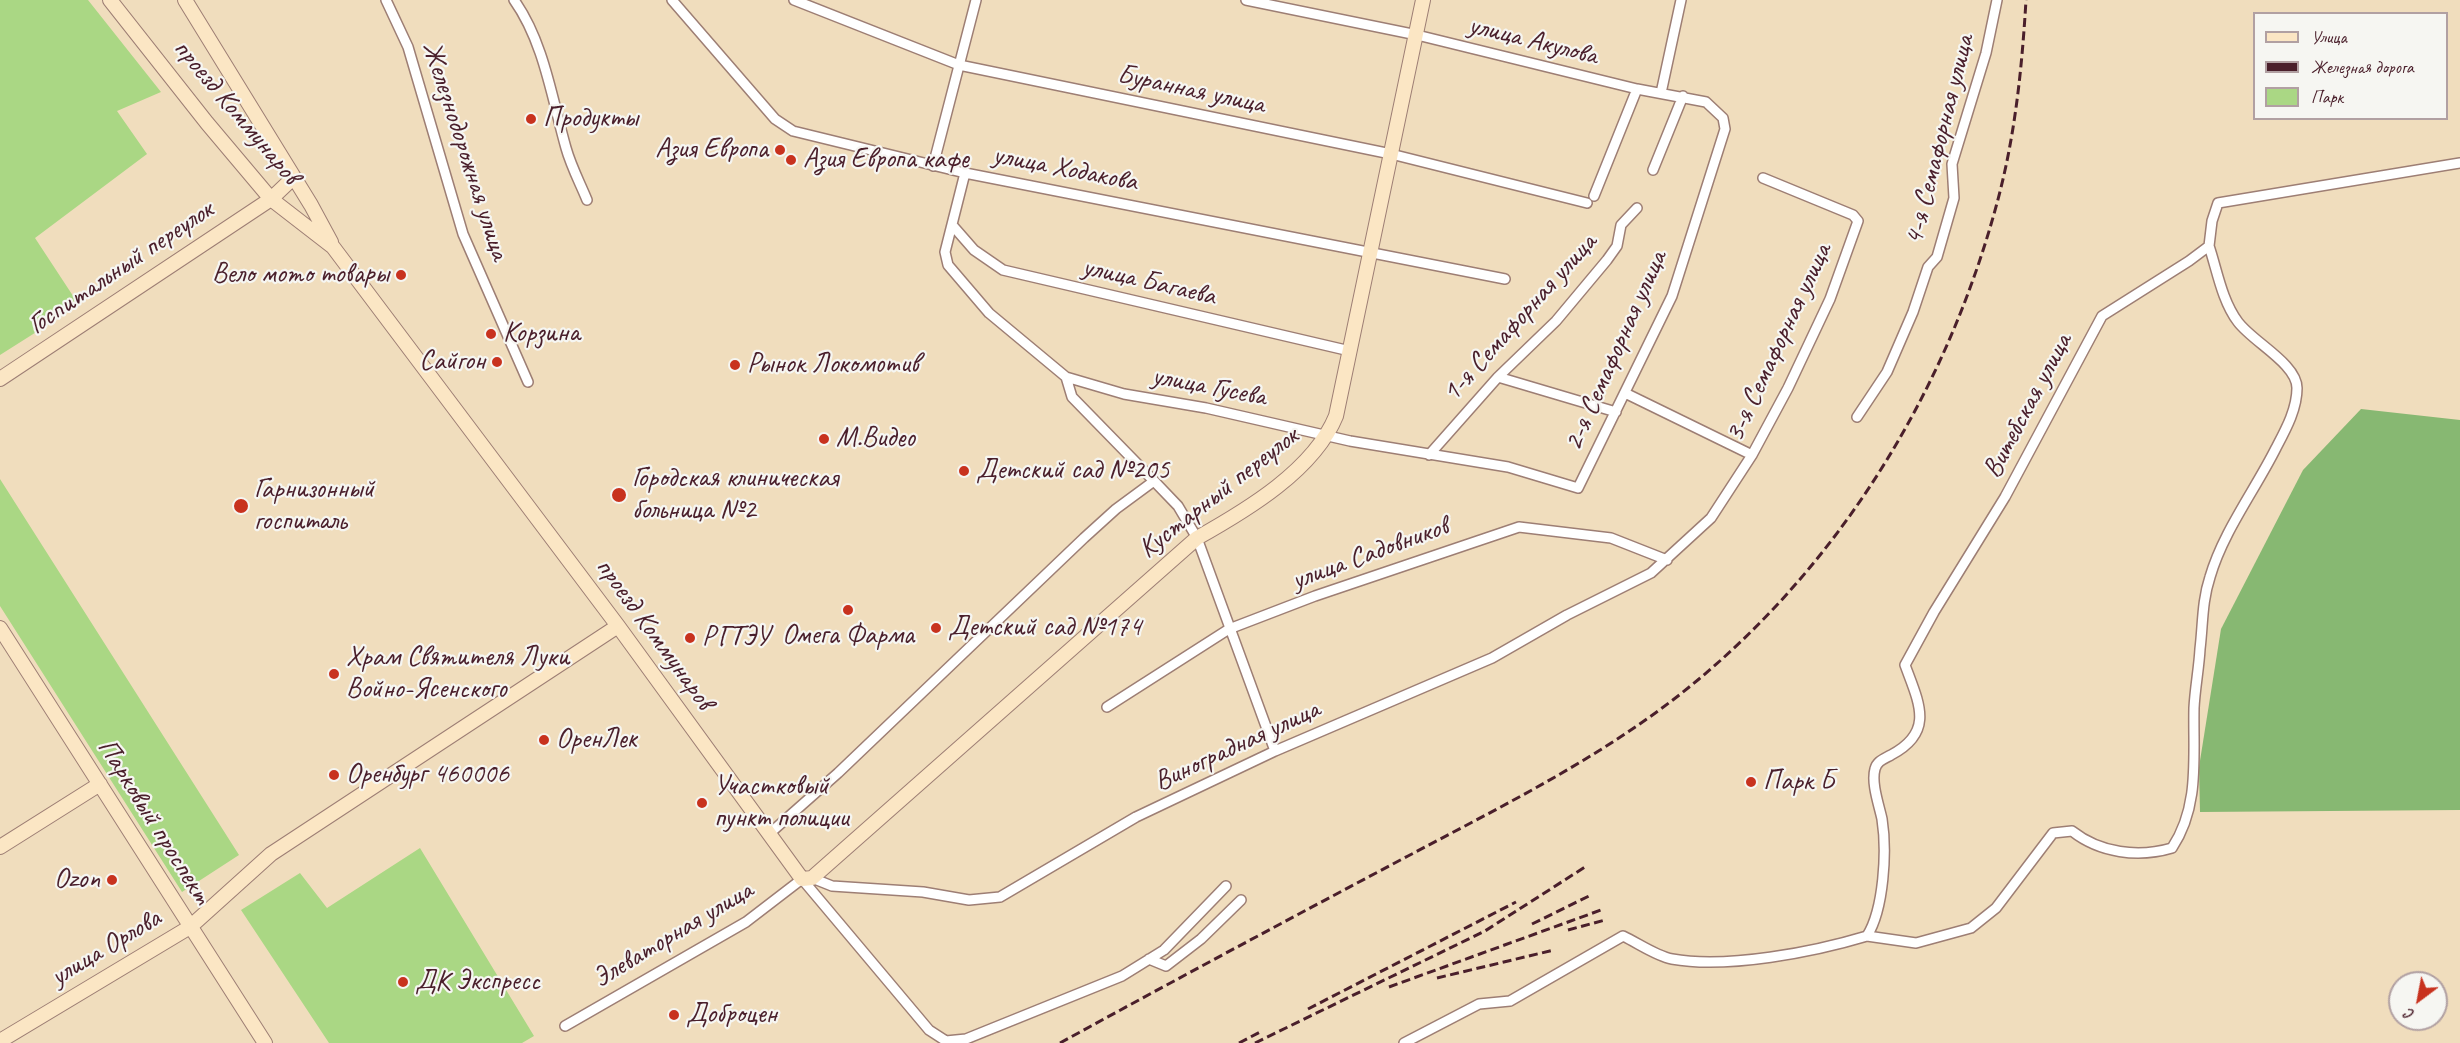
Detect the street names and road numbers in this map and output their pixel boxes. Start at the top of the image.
street label: улица Акулова [1465,9,1601,73]
street label: проезд Коммунаров [165,32,307,192]
street label: 4-я Семафорная улица [1898,32,1982,248]
street label: Железнодорожная улица [414,38,516,264]
street label: Буранная улица [1114,58,1268,122]
street label: улица Ходакова [990,139,1140,199]
street label: Госпитальный переулок [22,194,220,342]
street label: 1-я Семафорная улица [1436,227,1604,409]
street label: 3-я Семафорная улица [1718,238,1840,448]
street label: 2-я Семафорная улица [1557,246,1675,456]
street label: улица Багаева [1079,250,1219,314]
street label: Витебская улица [1976,328,2080,484]
street label: улица Гусева [1149,360,1269,414]
street label: Кустарный переулок [1132,420,1306,566]
street label: улица Садовников [1287,510,1453,598]
street label: проезд Коммунаров [588,552,720,716]
street label: Виноградная улица [1149,693,1325,799]
street label: Парковый проспект [90,733,218,911]
street label: Элеваторная улица [587,874,759,996]
street label: улица Орлова [45,902,167,994]

